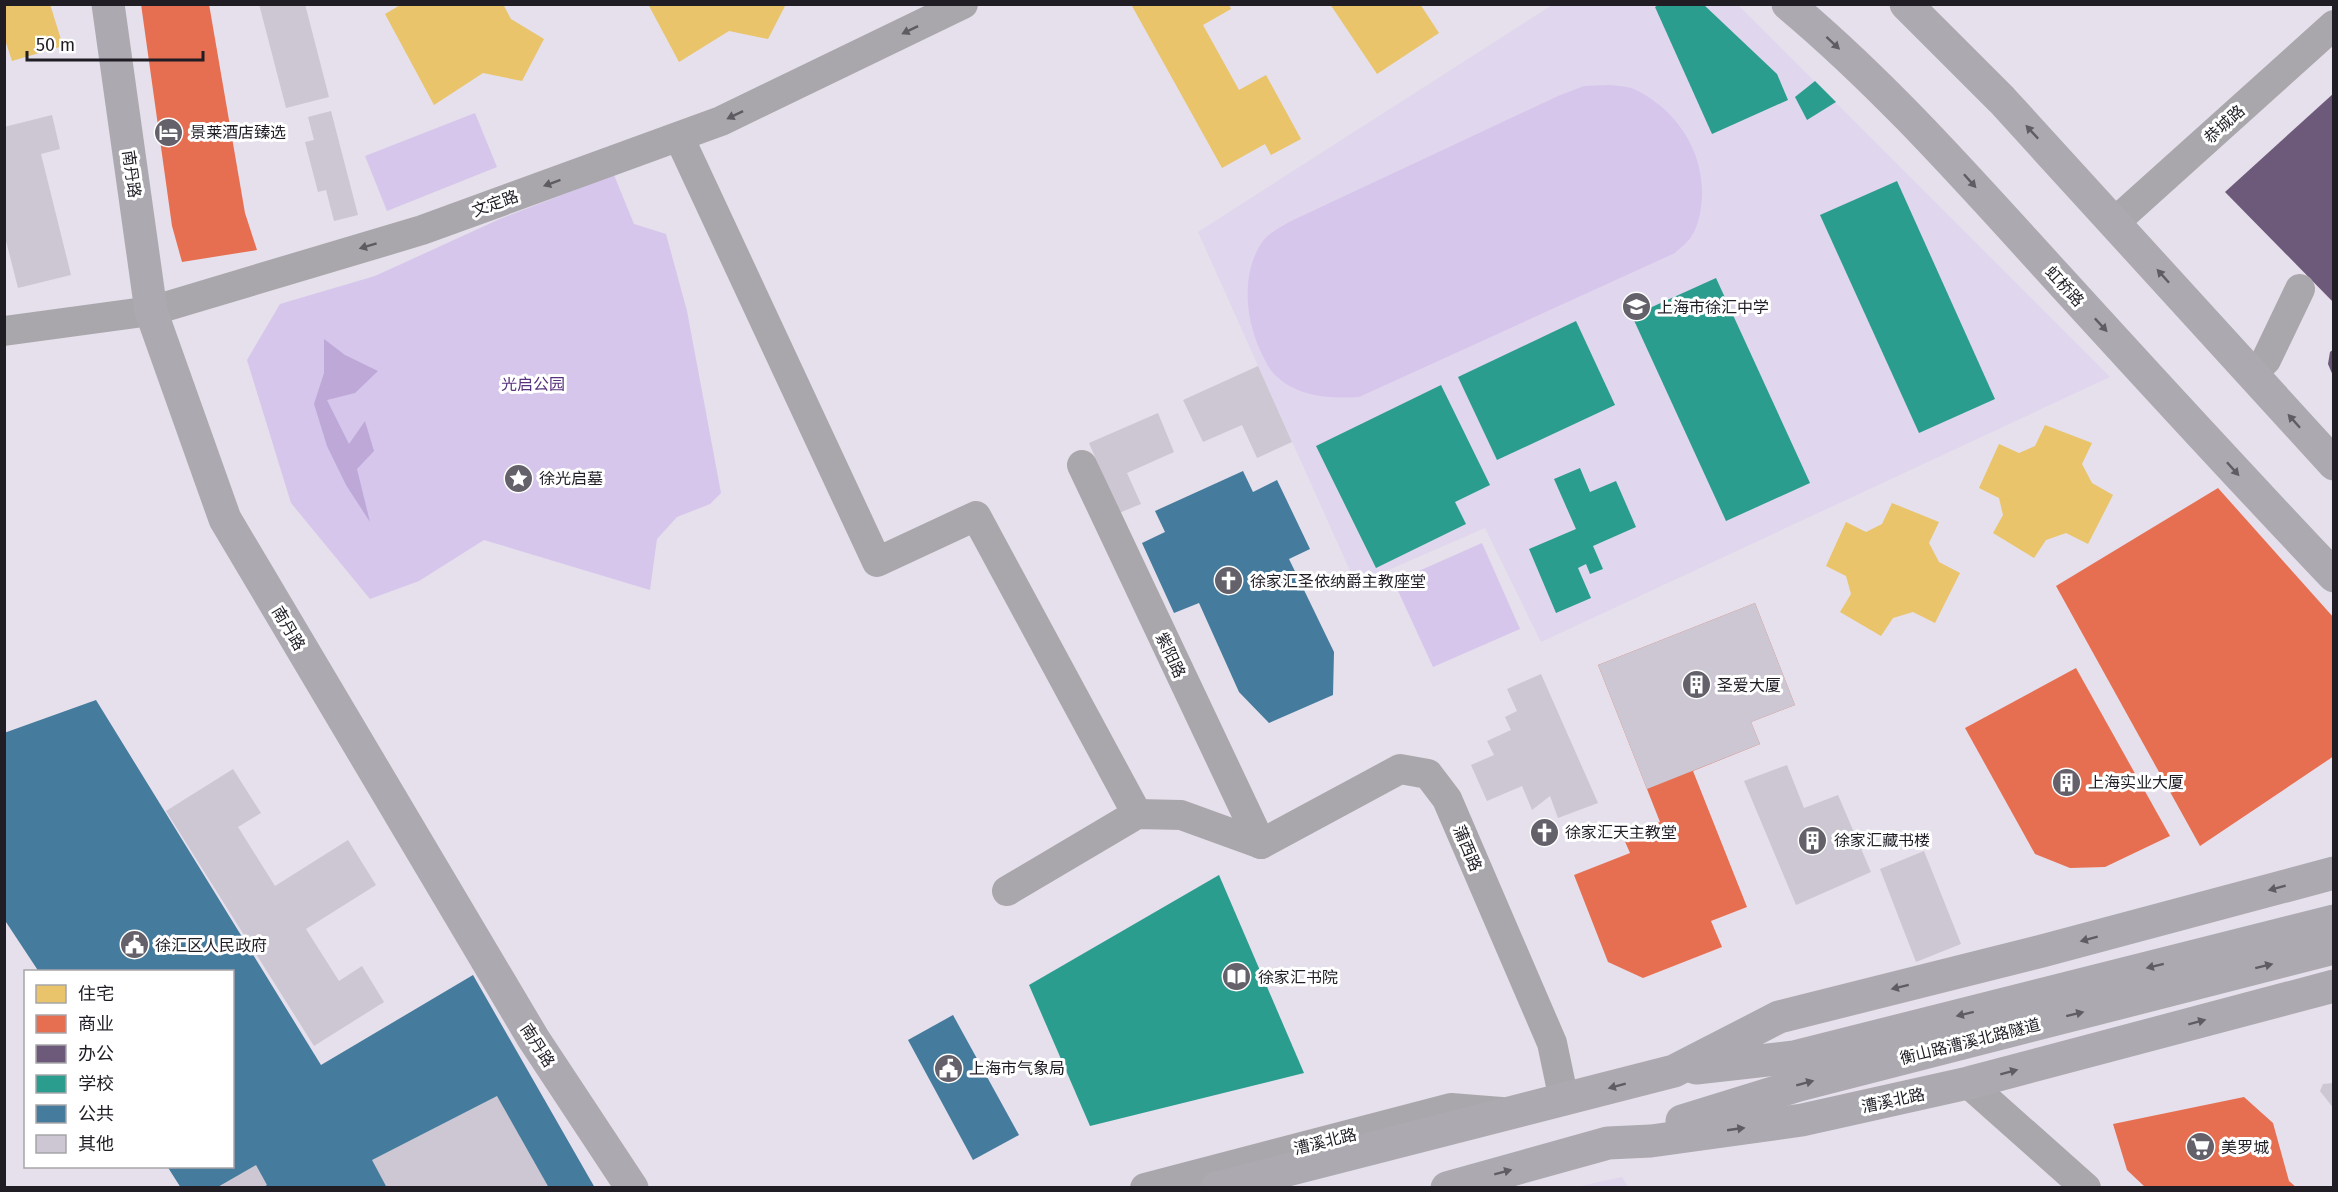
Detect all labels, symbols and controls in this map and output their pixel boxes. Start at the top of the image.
scale bar [27,24,202,62]
one-way arrow [902,25,919,35]
text: 50 m [36,34,75,56]
one-way arrow [1825,35,1839,49]
street label: 恭城路 [2200,101,2249,147]
one-way arrow [726,110,743,119]
hotel icon: 景莱酒店臻选 [153,116,185,148]
place label: 景莱酒店臻选 [190,123,286,142]
one-way arrow [2026,125,2039,140]
street label: 南丹路 [119,149,144,199]
one-way arrow [1963,173,1976,188]
one-way arrow [543,178,561,188]
street label: 文定路 [469,186,521,221]
one-way arrow [359,242,377,251]
street label: 虹桥路 [2041,262,2088,310]
one-way arrow [2157,269,2170,284]
school or university icon: 上海市徐汇中学 [1620,291,1652,323]
place label: 上海市徐汇中学 [1657,298,1769,317]
one-way arrow [2094,318,2108,332]
park label: 光启公园 [501,375,565,394]
one-way arrow [2287,413,2301,428]
one-way arrow [2226,461,2239,476]
place icon: 徐光启墓 [502,462,534,494]
place label: 徐光启墓 [539,469,603,488]
church icon: 徐家汇圣依纳爵主教座堂 [1213,565,1245,597]
place label: 徐家汇圣依纳爵主教座堂 [1250,572,1426,591]
street label: 南丹路 [268,603,309,654]
street label: 紫阳路 [1152,629,1189,681]
building icon: 圣爱大厦 [1680,669,1712,701]
place label: 圣爱大厦 [1717,676,1781,695]
building icon: 上海实业大厦 [2051,766,2083,798]
place label: 上海实业大厦 [2088,773,2184,792]
church icon: 徐家汇天主教堂 [1528,816,1560,848]
street label: 蒲西路 [1449,822,1486,874]
place label: 徐家汇天主教堂 [1565,823,1677,842]
building icon: 徐家汇藏书楼 [1797,824,1829,856]
place label: 徐家汇藏书楼 [1834,831,1930,850]
one-way arrow [2268,884,2286,893]
public building icon: 徐汇区人民政府 [118,929,150,961]
one-way arrow [2080,935,2098,944]
place label: 徐汇区人民政府 [155,936,267,955]
library icon: 徐家汇书院 [1221,961,1253,993]
one-way arrow [2255,961,2273,970]
one-way arrow [2145,962,2164,972]
place label: 徐家汇书院 [1258,968,1338,987]
legend [24,970,234,1168]
one-way arrow [1891,982,1909,992]
text: 住宅 [78,983,114,1005]
one-way arrow [1956,1009,1975,1019]
one-way arrow [2066,1009,2084,1019]
text: 商业 [78,1013,114,1035]
street label: 衡山路漕溪北路隧道 [1898,1015,2042,1068]
one-way arrow [2188,1017,2206,1027]
street label: 南丹路 [517,1020,559,1071]
text: 办公 [78,1043,114,1065]
public building icon: 上海市气象局 [932,1052,964,1084]
place label: 上海市气象局 [969,1059,1065,1078]
one-way arrow [1999,1067,2018,1077]
text: 学校 [78,1073,114,1095]
one-way arrow [1796,1078,1814,1088]
one-way arrow [1608,1081,1627,1091]
street label: 漕溪北路 [1860,1085,1926,1116]
text: 公共 [78,1103,114,1125]
street label: 漕溪北路 [1292,1125,1358,1158]
one-way arrow [1726,1125,1745,1134]
supermarket icon: 美罗城 [2184,1131,2216,1163]
text: 其他 [78,1133,114,1155]
place label: 美罗城 [2221,1138,2269,1157]
one-way arrow [1495,1167,1513,1176]

